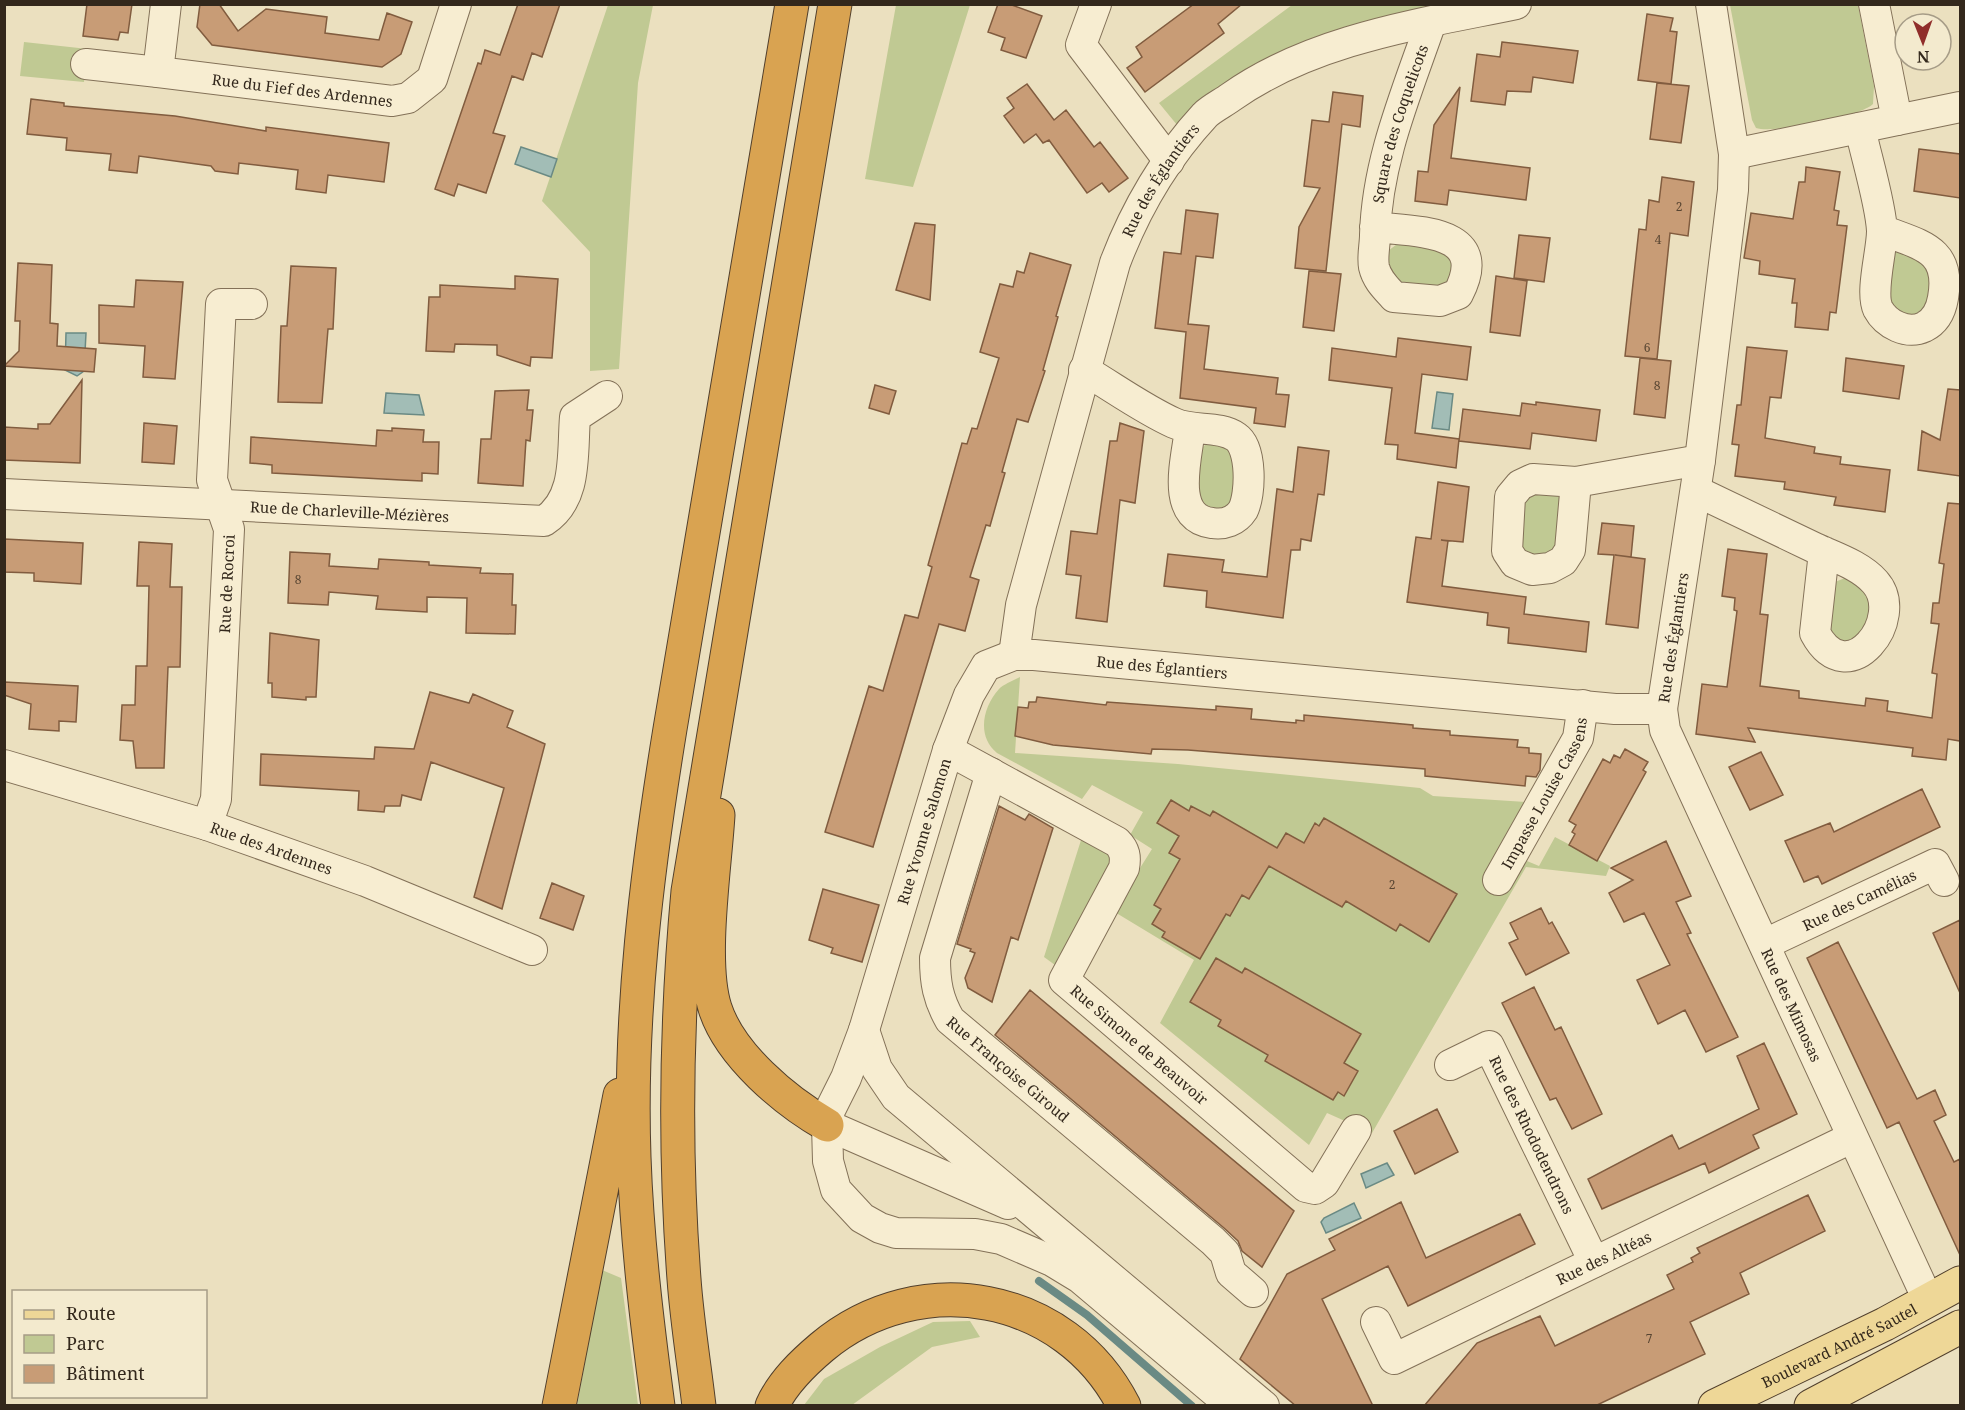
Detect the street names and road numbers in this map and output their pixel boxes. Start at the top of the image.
street label: Square des Coquelicots [1368,41,1432,204]
street label: Rue du Fief des Ardennes [211,69,394,111]
street label: Rue des Églantiers [1117,119,1204,240]
street label: Rue de Charleville-Mézières [249,496,450,526]
street label: Rue de Rocroi [214,534,239,634]
street label: Rue des Églantiers [1653,571,1693,704]
street label: Rue des Églantiers [1096,651,1229,683]
street label: Impasse Louise Cassens [1496,716,1591,873]
street label: Rue Yvonne Salomon [892,755,955,907]
street label: Rue des Ardennes [208,817,335,879]
street label: Rue des Camélias [1799,864,1920,935]
street label: Rue des Mimosas [1757,945,1827,1065]
street label: Rue Simone de Beauvoir [1066,980,1212,1109]
street label: Rue Françoise Giroud [943,1012,1074,1126]
street label: Rue des Rhododendrons [1485,1052,1579,1217]
street label: Rue des Altéas [1553,1226,1655,1289]
street label: Boulevard André Sautel [1758,1298,1920,1392]

